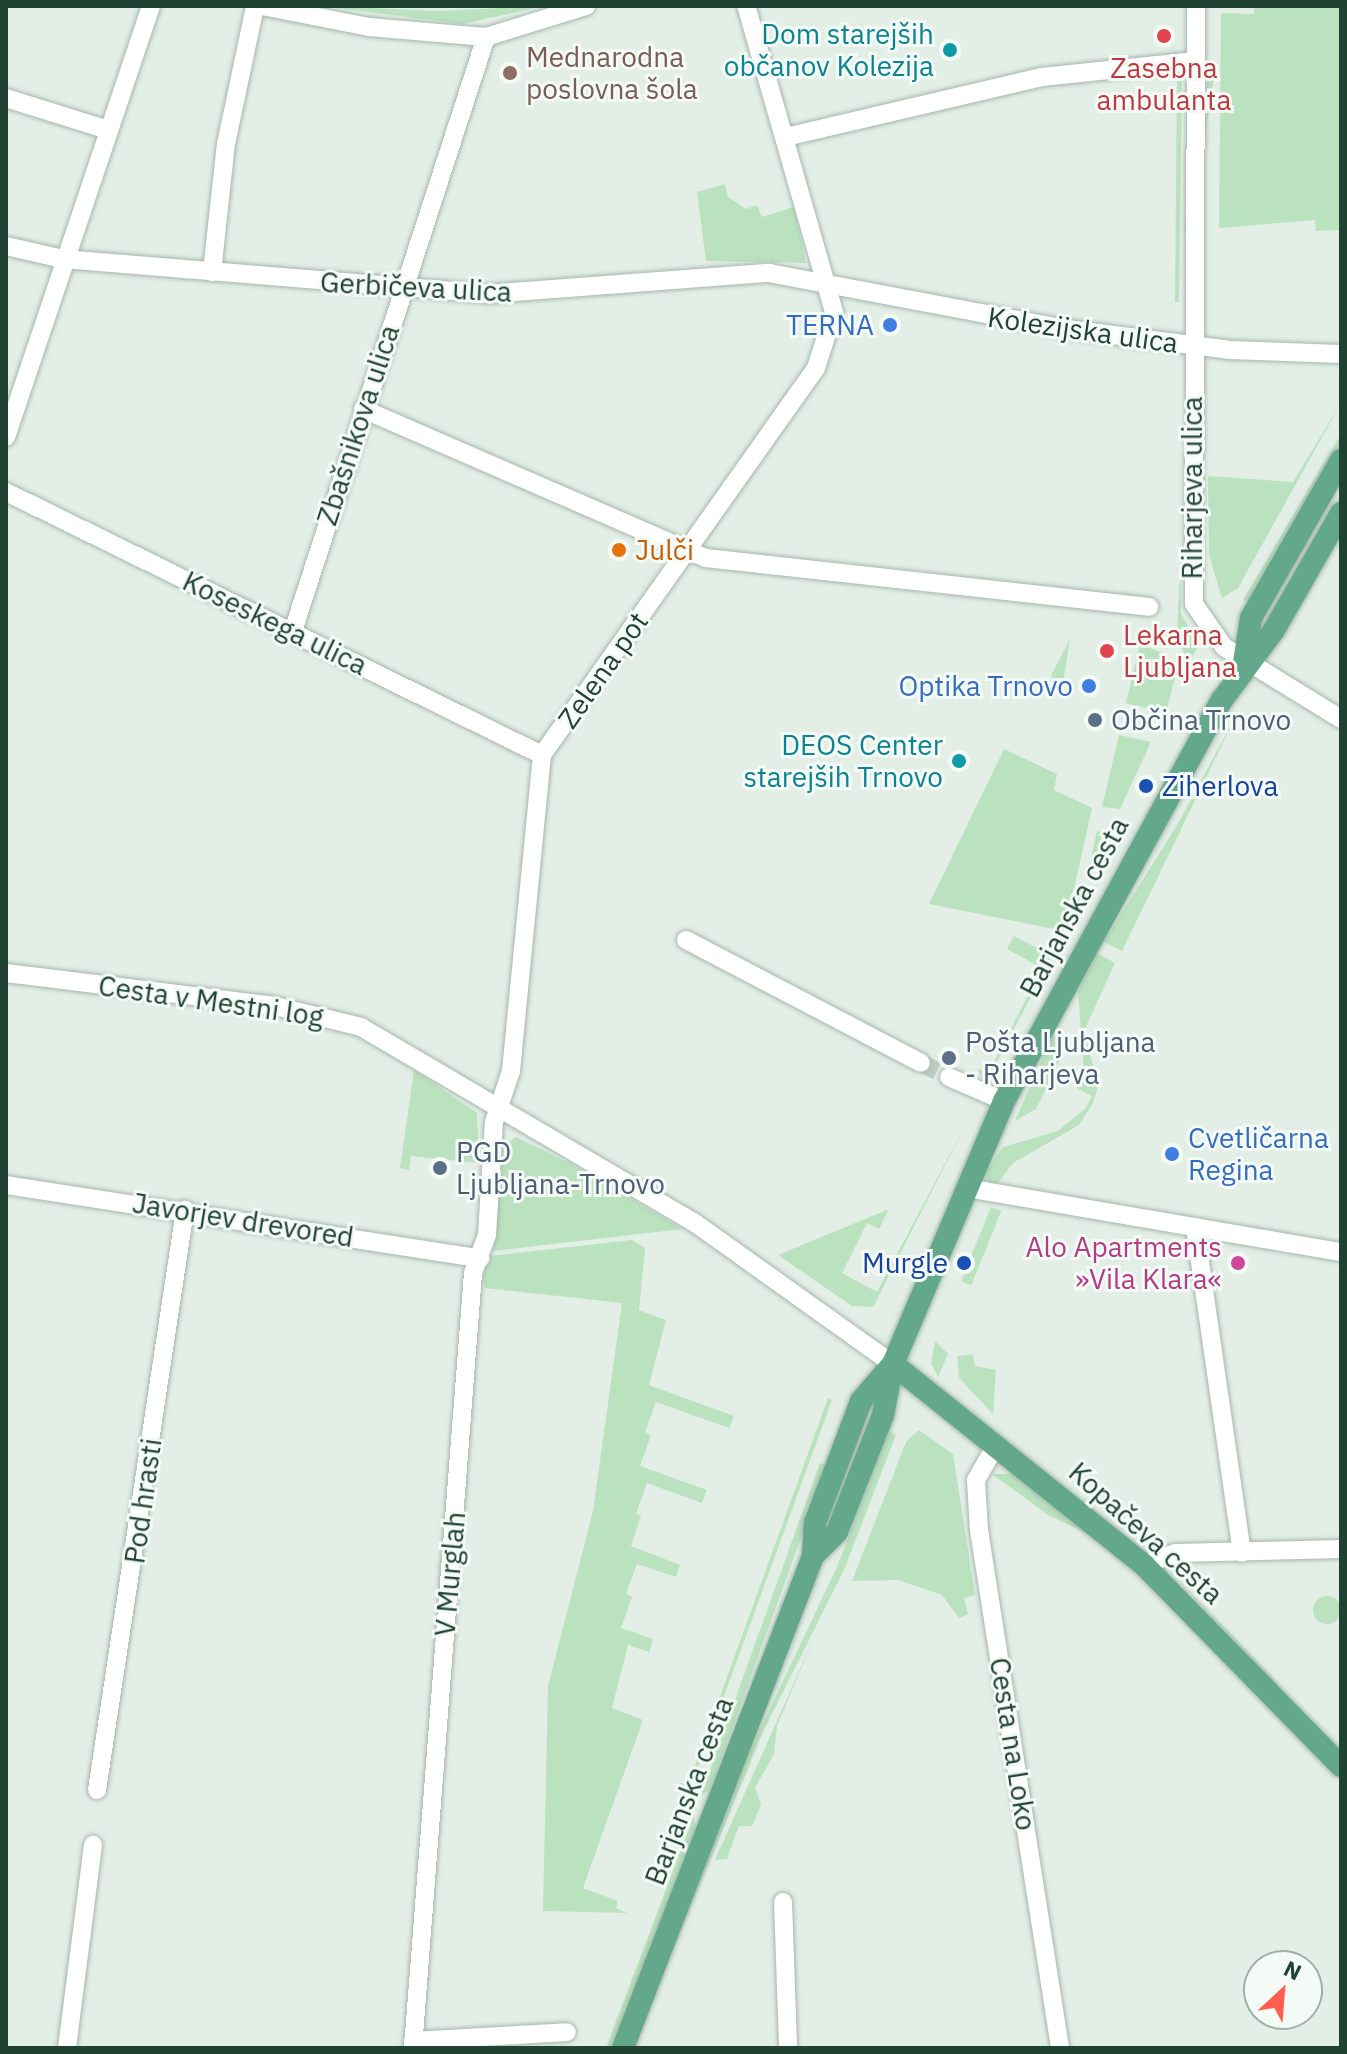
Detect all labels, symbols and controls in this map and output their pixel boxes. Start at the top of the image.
place label: Dom starejših občanov Kolezija [724,17,934,83]
marker: Zasebna ambulanta [1153,25,1175,47]
place label: Mednarodna poslovna šola [526,40,698,106]
marker: Dom starejših občanov Kolezija [941,41,959,59]
place label: Zasebna ambulanta [1097,51,1231,117]
marker: Mednarodna poslovna šola [501,64,519,82]
street label: Gerbičeva ulica [319,265,513,309]
street label: Kolezijska ulica [986,300,1180,360]
place label: TERNA [786,308,874,342]
marker: TERNA [881,316,899,334]
street label: Zbašnikova ulica [310,321,406,529]
street label: Riharjeva ulica [1175,397,1209,579]
place label: Julči [635,533,694,567]
marker: Julči [610,541,628,559]
street label: Koseskega ulica [177,564,373,682]
street label: Zelena pot [551,606,655,734]
place label: Lekarna Ljubljana [1123,618,1237,684]
marker: Lekarna Ljubljana [1098,642,1116,660]
place label: Optika Trnovo [898,669,1073,703]
marker: Optika Trnovo [1080,677,1098,695]
place label: Občina Trnovo [1111,703,1291,737]
marker: Občina Trnovo [1086,711,1104,729]
place label: DEOS Center starejših Trnovo [744,728,943,794]
marker: DEOS Center starejših Trnovo [950,752,968,770]
place label: Ziherlova [1162,769,1278,803]
marker: Ziherlova [1137,777,1155,795]
street label: Barjanska cesta [1013,811,1135,1003]
street label: Cesta v Mestni log [96,969,326,1033]
place label: Pošta Ljubljana - Riharjeva [965,1025,1156,1091]
marker: Pošta Ljubljana - Riharjeva [940,1049,958,1067]
place label: Cvetličarna Regina [1188,1121,1329,1187]
place label: PGD Ljubljana-Trnovo [456,1135,665,1201]
marker: Cvetličarna Regina [1163,1145,1181,1163]
marker: PGD Ljubljana-Trnovo [431,1159,449,1177]
street label: Javorjev drevored [130,1186,356,1254]
place label: Alo Apartments »Vila Klara« [1026,1230,1222,1296]
place label: Murgle [862,1246,948,1280]
marker: Murgle [955,1254,973,1272]
marker: Alo Apartments »Vila Klara« [1229,1254,1247,1272]
street label: Pod hrasti [118,1436,168,1566]
street label: Kopačeva cesta [1062,1455,1230,1611]
street label: V Murglah [428,1510,472,1638]
street label: Cesta na Loko [983,1655,1043,1833]
street label: Barjanska cesta [638,1692,740,1890]
north arrow [1243,1950,1323,2030]
text: N [1279,1953,1306,1986]

